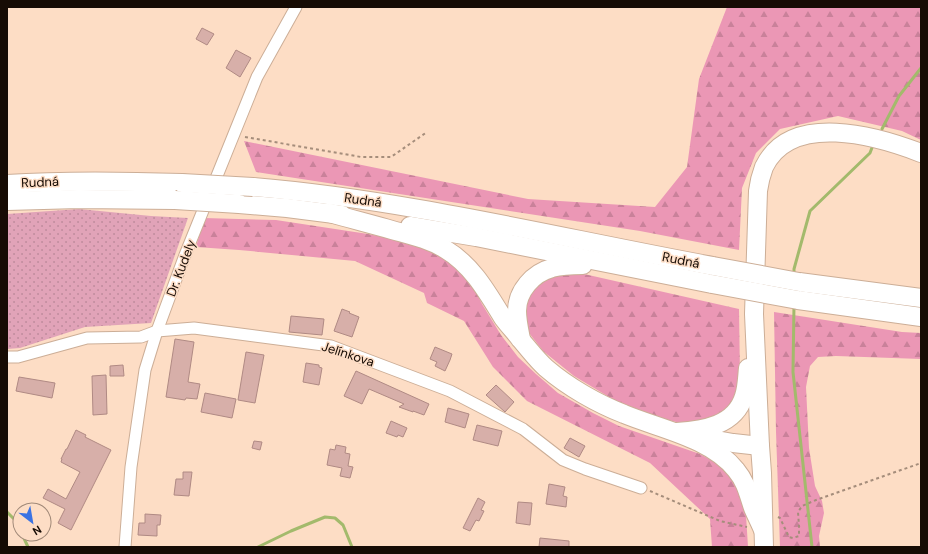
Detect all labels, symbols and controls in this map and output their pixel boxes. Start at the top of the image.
street label: Rudná [21,173,59,191]
street label: Rudná [343,189,383,211]
street label: Dr. Kudely [162,237,200,299]
street label: Rudná [661,248,701,272]
street label: Jelínkova [320,338,376,370]
north arrow [12,502,52,542]
text: N [30,523,44,539]

